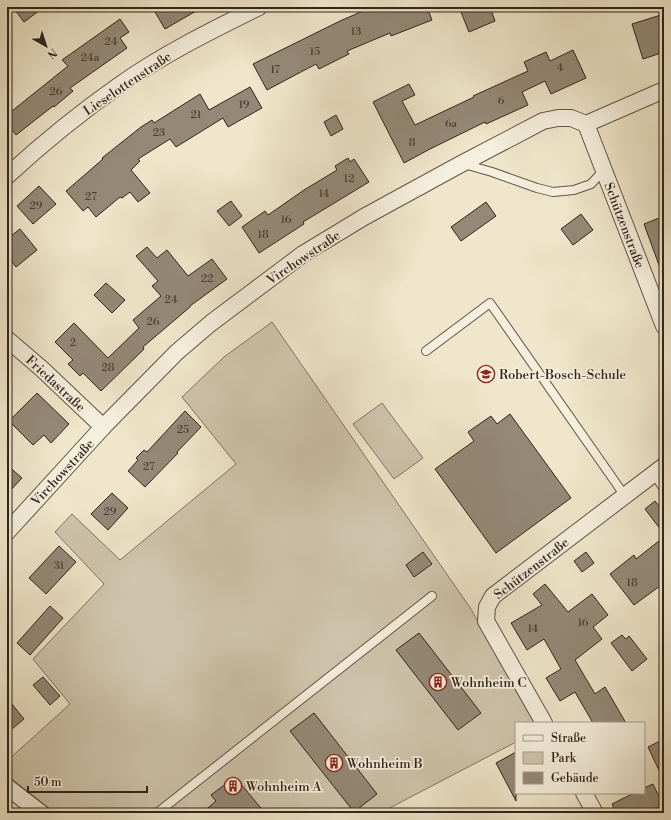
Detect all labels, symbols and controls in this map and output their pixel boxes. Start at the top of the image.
house number: 13 [351,25,361,39]
north arrow [26,26,66,66]
house number: 24 [105,35,118,49]
text: N [44,45,59,61]
house number: 15 [310,45,320,59]
street label: Lieselottenstraße [81,48,175,119]
house number: 24a [81,51,100,65]
house number: 4 [557,61,564,75]
house number: 17 [270,63,280,77]
house number: 26 [50,85,63,99]
house number: 6 [498,94,505,108]
house number: 19 [238,98,250,112]
house number: 21 [190,108,202,122]
house number: 6a [445,117,458,131]
house number: 23 [153,126,165,140]
house number: 8 [409,136,416,150]
house number: 12 [343,172,355,186]
street label: Schützenstraße [600,180,648,271]
house number: 14 [319,187,330,201]
house number: 27 [85,190,97,204]
house number: 29 [30,199,43,213]
house number: 16 [280,213,292,227]
street label: Virchowstraße [263,227,344,289]
house number: 18 [257,228,269,242]
house number: 22 [201,272,213,286]
house number: 24 [165,293,178,307]
house number: 26 [147,315,160,329]
house number: 2 [70,336,76,350]
street label: Friedastraße [22,352,89,416]
house number: 28 [101,361,115,375]
school or university icon: Robert-Bosch-Schule [476,364,496,384]
place label: Robert-Bosch-Schule [499,367,627,383]
house number: 25 [177,423,189,437]
street label: Virchowstraße [27,436,98,510]
house number: 27 [143,460,155,474]
house number: 29 [104,505,117,519]
street label: Schützenstraße [491,534,573,603]
house number: 31 [54,559,65,573]
house number: 18 [626,576,638,590]
house number: 16 [577,616,589,630]
house number: 14 [528,622,539,636]
building icon: Wohnheim C [428,672,448,692]
place label: Wohnheim C [450,675,526,691]
legend [515,722,645,794]
text: Straße [551,731,586,746]
text: Park [551,751,577,766]
building icon: Wohnheim B [324,753,344,773]
place label: Wohnheim B [346,756,423,772]
scale bar [28,768,147,794]
text: Gebäude [551,771,599,786]
text: 50 m [34,775,62,790]
building icon: Wohnheim A [223,776,243,796]
place label: Wohnheim A [245,779,322,795]

